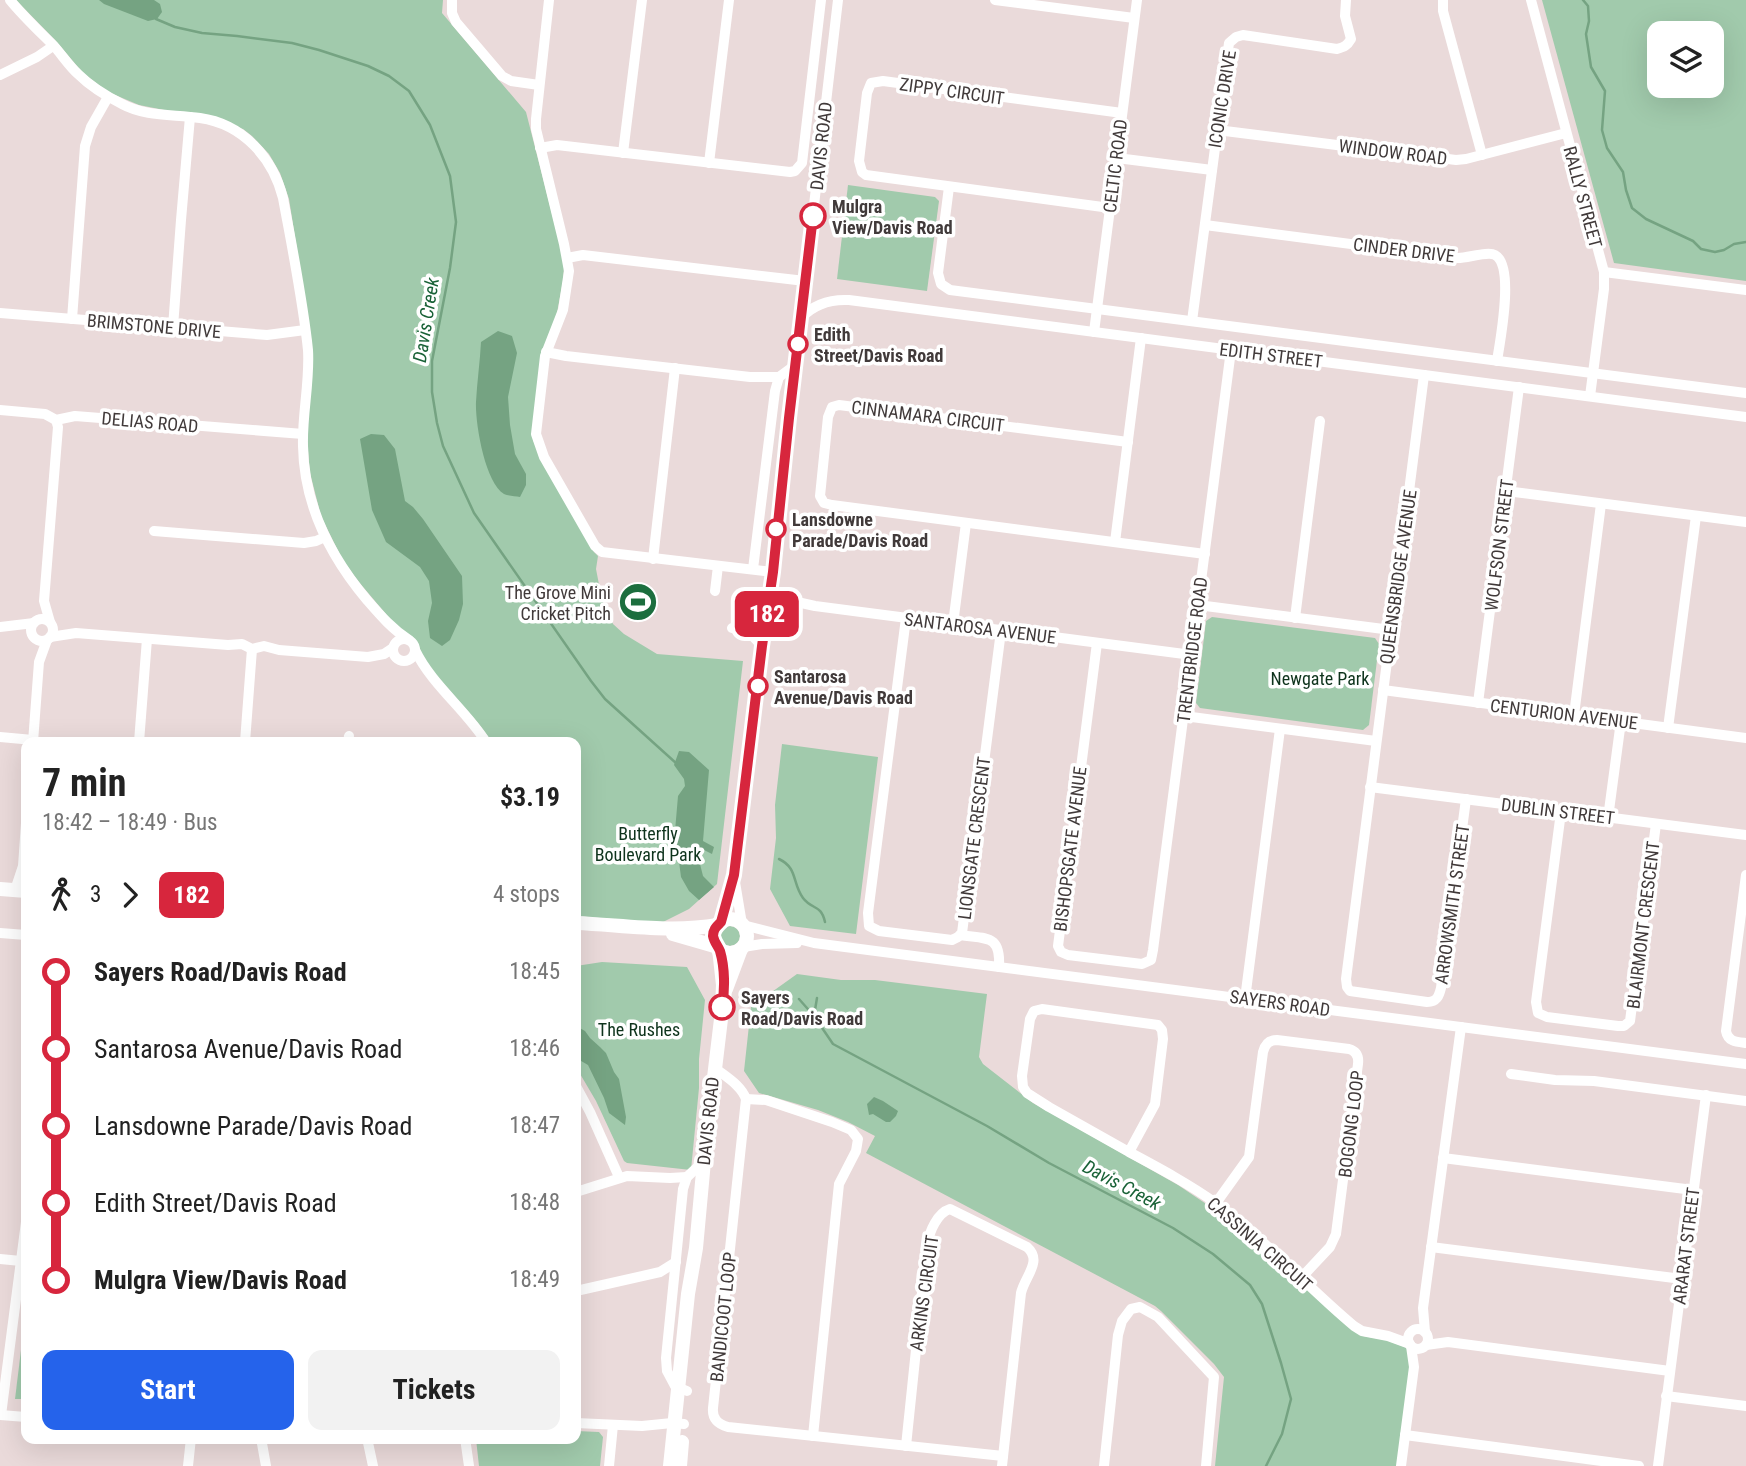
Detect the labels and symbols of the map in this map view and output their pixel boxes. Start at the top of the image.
street label: ICONIC DRIVE [1204,48,1240,149]
street label: ZIPPY CIRCUIT [898,73,1006,109]
street label: DAVIS ROAD [806,101,836,191]
street label: CELTIC ROAD [1099,118,1131,214]
street label: WINDOW ROAD [1338,135,1448,169]
street label: RALLY STREET [1559,144,1607,250]
place label: Mulgra View/Davis Road [832,196,953,238]
marker: Mulgra View/Davis Road [800,203,826,229]
street label: CINDER DRIVE [1352,233,1456,267]
water label: Davis Creek [408,275,444,364]
street label: BRIMSTONE DRIVE [86,310,222,342]
place label: Edith Street/Davis Road [814,324,944,366]
marker: Edith Street/Davis Road [788,334,808,354]
street label: EDITH STREET [1218,338,1324,372]
street label: CINNAMARA CIRCUIT [850,396,1006,436]
street label: DELIAS ROAD [101,407,199,437]
street label: WOLFSON STREET [1480,478,1518,612]
street label: QUEENSBRIDGE AVENUE [1375,488,1421,666]
place label: Lansdowne Parade/Davis Road [792,509,928,551]
marker: Lansdowne Parade/Davis Road [766,519,786,539]
street label: TRENTBRIDGE ROAD [1173,576,1211,724]
sports icon: The Grove Mini Cricket Pitch [617,581,659,623]
place label: The Grove Mini Cricket Pitch [505,582,611,624]
line badge: 182 [727,591,807,637]
street label: SANTAROSA AVENUE [903,608,1057,648]
place label: Santarosa Avenue/Davis Road [774,666,913,708]
park label: Newgate Park [1271,668,1369,689]
marker: Santarosa Avenue/Davis Road [748,676,768,696]
street label: CENTURION AVENUE [1489,695,1639,733]
street label: LIONSGATE CRESCENT [954,755,994,921]
street label: BISHOPSGATE AVENUE [1049,765,1091,933]
street label: DUBLIN STREET [1500,794,1616,828]
park label: Butterfly Boulevard Park [595,823,701,865]
street label: ARROWSMITH STREET [1430,823,1474,985]
street label: BLAIRMONT CRESCENT [1622,840,1664,1010]
street label: SAYERS ROAD [1228,986,1332,1020]
place label: Sayers Road/Davis Road [741,987,863,1029]
marker: Sayers Road/Davis Road [709,994,735,1020]
park label: The Rushes [598,1019,680,1040]
street label: BOGONG LOOP [1334,1069,1368,1179]
street label: DAVIS ROAD [693,1076,723,1166]
water label: Davis Creek [1079,1155,1166,1216]
street label: ARARAT STREET [1668,1186,1704,1306]
street label: CASSINIA CIRCUIT [1203,1193,1317,1295]
street label: ARKINS CIRCUIT [905,1234,943,1352]
street label: BANDICOOT LOOP [706,1251,740,1383]

